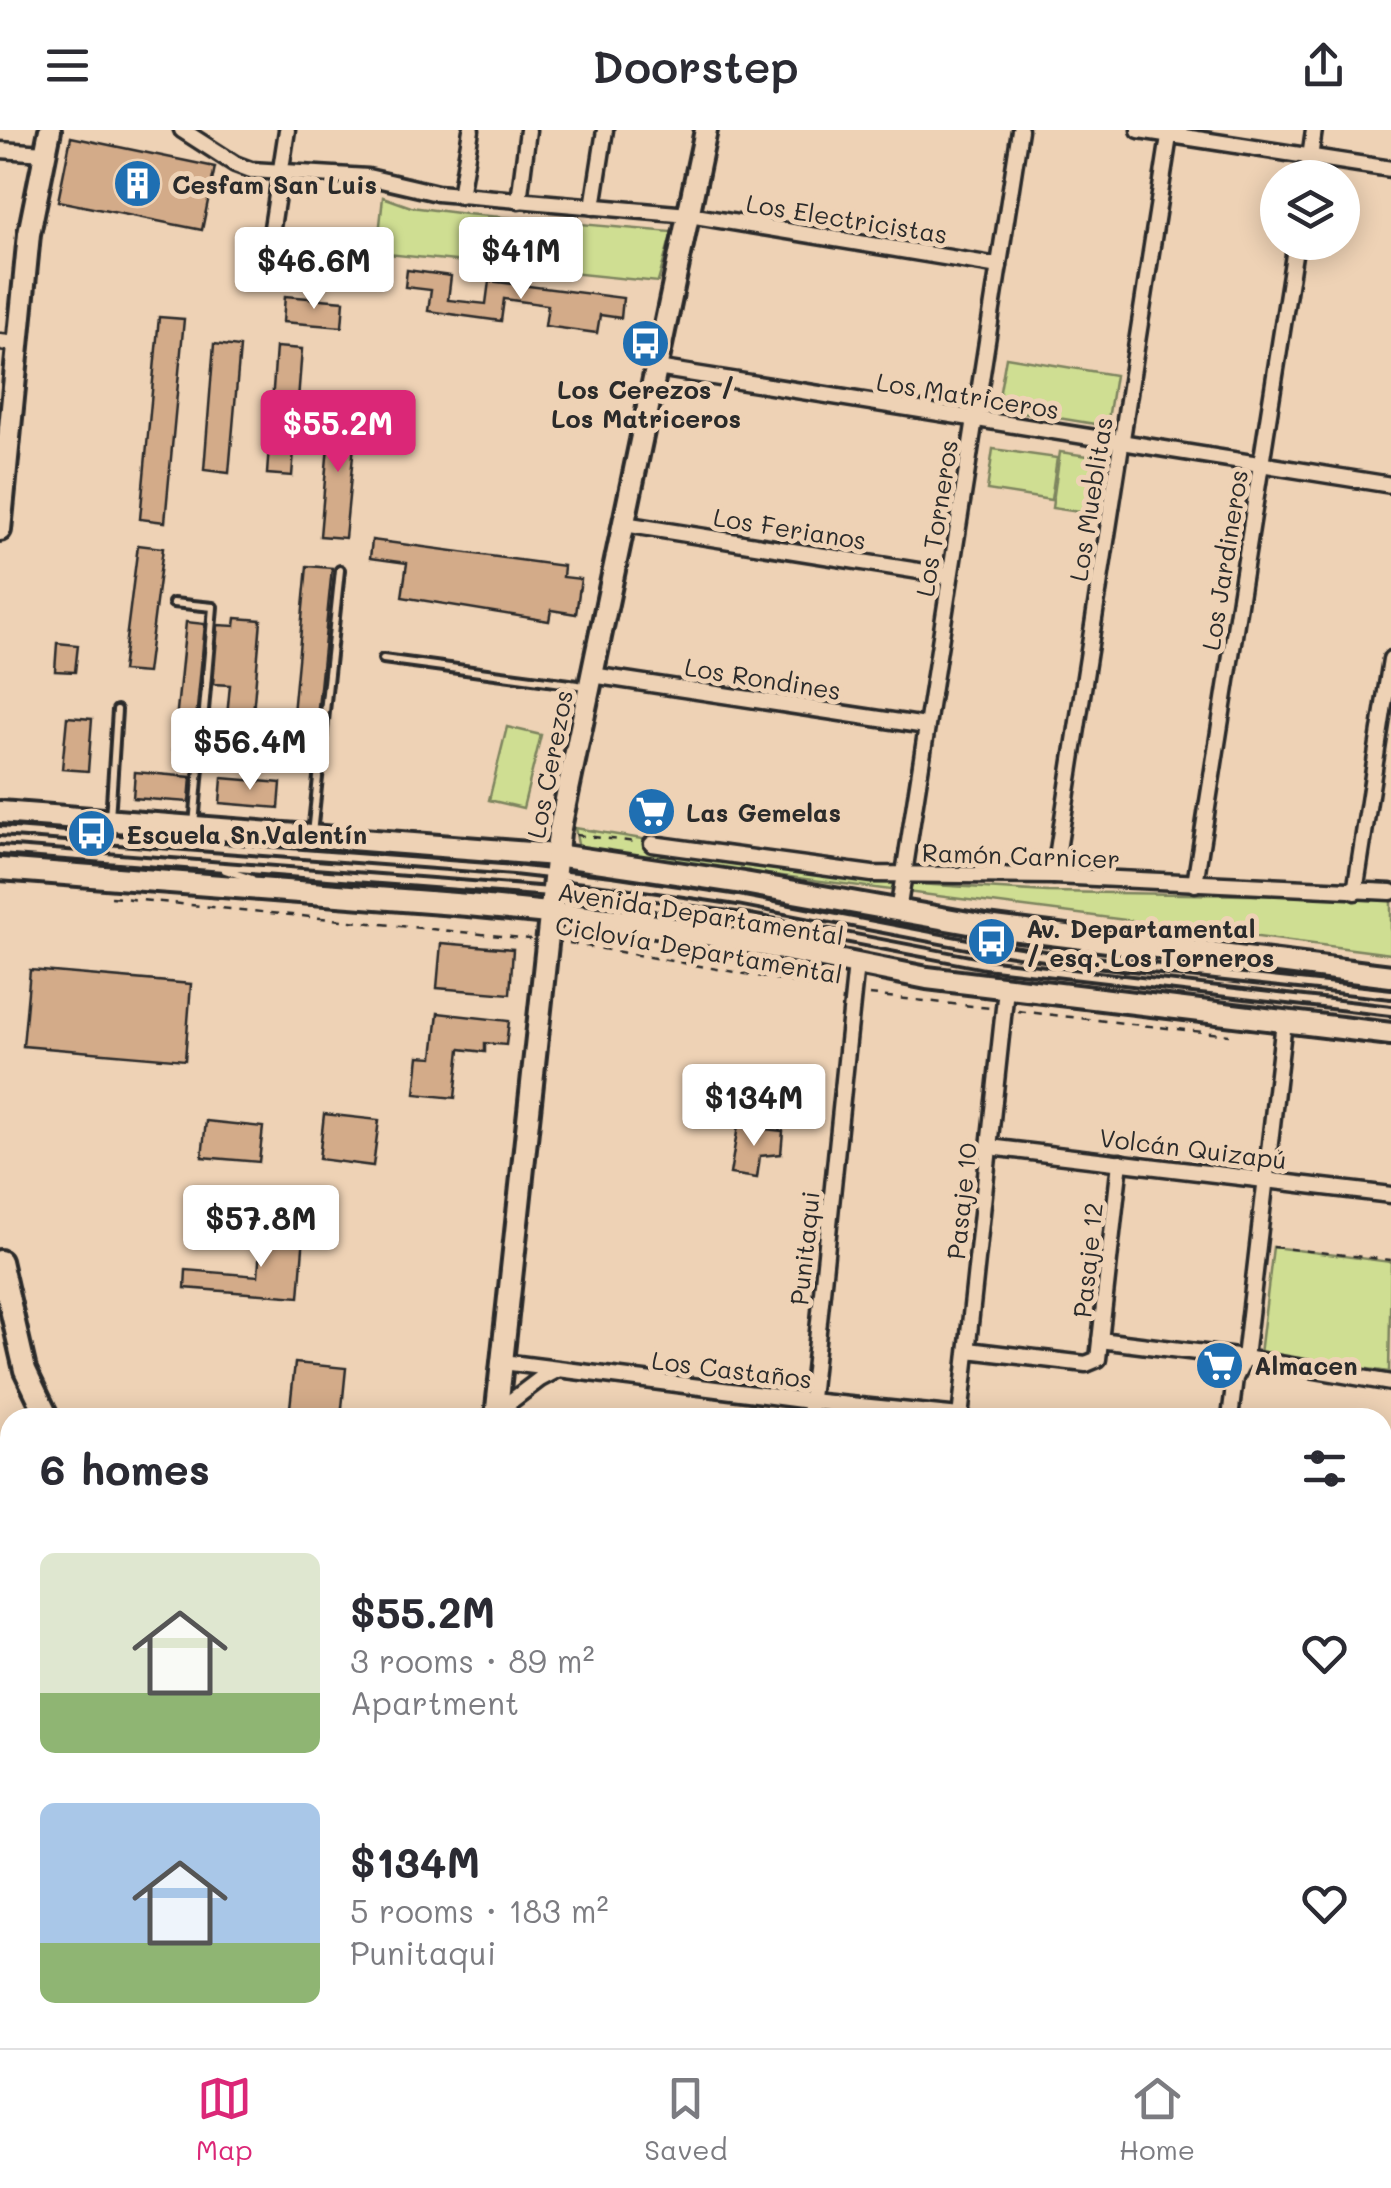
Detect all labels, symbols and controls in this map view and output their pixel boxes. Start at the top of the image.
text: Doorstep [592,36,799,94]
icon: menu [40,38,95,93]
icon: share [1296,38,1351,93]
building icon: Cesfam San Luis [111,158,163,210]
map controls [1260,160,1360,260]
button: layers [1260,160,1360,260]
place label: Cesfam San Luis [172,168,377,200]
street label: Los Electricistas [744,186,950,250]
pin: $41M [462,217,580,302]
pin: $46.6M [233,227,395,312]
text: $41M [481,228,561,270]
text: $46.6M [257,238,371,280]
bus stop icon: Los Cerezos / Los Matriceros [620,317,672,369]
street label: Los Matriceros [874,365,1062,425]
place label: Los Cerezos / Los Matriceros [551,373,741,434]
pin: $55.2M [257,390,419,475]
text: $55.2M [283,401,393,443]
street label: Los Mueblitas [1061,415,1119,583]
street label: Los Torneros [908,437,964,599]
street label: Los Jardineros [1194,467,1254,653]
street label: Los Ferianos [711,500,869,556]
street label: Los Rondines [683,650,843,706]
street label: Los Cerezos [519,687,579,841]
pin: $56.4M [169,708,331,793]
text: $56.4M [193,719,307,761]
supermarket icon: Las Gemelas [625,786,677,838]
place label: Las Gemelas [686,796,841,828]
bus stop icon: Escuela Sn.Valentín [65,808,117,860]
place label: Escuela Sn.Valentín [126,818,367,850]
street label: Ramón Carnicer [921,836,1121,874]
street label: Avenida Departamental [556,875,846,951]
street label: Ciclovía Departamental [553,908,845,990]
place label: Av. Departamental / esq. Los Torneros [1026,912,1274,973]
bus stop icon: Av. Departamental / esq. Los Torneros [965,916,1017,968]
pin: $134M [684,1064,824,1149]
text: $134M [704,1075,804,1117]
street label: Volcán Quizapú [1097,1121,1289,1175]
street label: Pasaje 10 [939,1141,983,1261]
pin: $57.8M [180,1185,342,1270]
street label: Punitaqui [782,1189,826,1307]
text: $57.8M [205,1196,317,1238]
street label: Pasaje 12 [1065,1201,1109,1319]
supermarket icon: Almacen [1193,1339,1245,1391]
street label: Los Castaños [650,1343,814,1395]
place label: Almacen [1254,1349,1358,1381]
text: 6 homes [40,1441,210,1496]
icon: filters [1297,1441,1352,1496]
text: $55.2M [350,1584,495,1639]
icon: home [120,1593,240,1713]
icon: heart [1297,1626,1352,1681]
text: 3 rooms · 89 m² [350,1639,595,1681]
text: Apartment [350,1681,519,1723]
text: $134M [350,1834,480,1889]
icon: home [120,1843,240,1963]
icon: heart [1297,1876,1352,1931]
text: 5 rooms · 183 m² [350,1889,609,1931]
text: Punitaqui [350,1931,496,1973]
tab: Map [196,2071,253,2167]
tab: Saved [644,2071,727,2167]
tab: Home [1119,2071,1195,2167]

